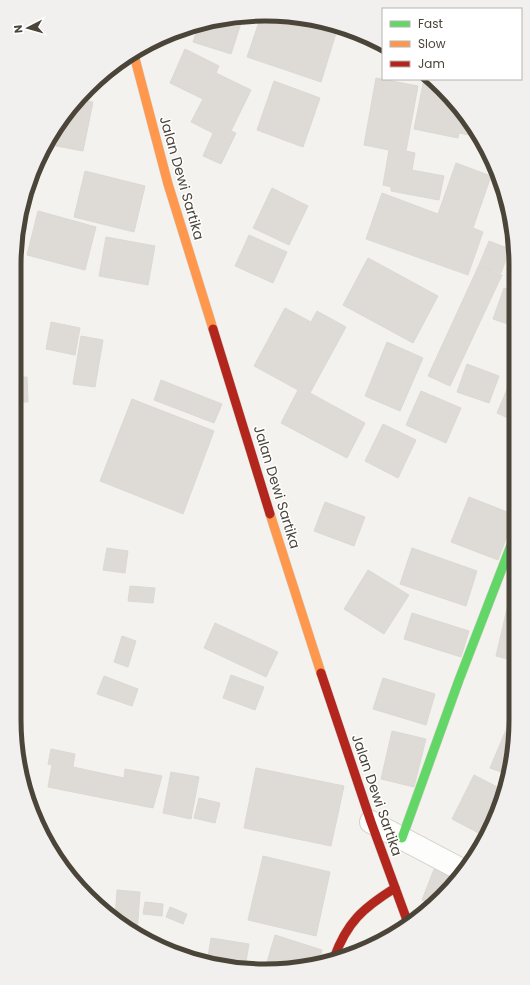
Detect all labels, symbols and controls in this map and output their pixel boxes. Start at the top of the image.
north arrow [8,8,48,48]
legend [382,8,522,80]
text: Fast [418,15,443,32]
text: N [10,24,26,34]
text: Slow [418,35,446,52]
text: Jam [418,55,445,72]
street label: Jalan Dewi Sartika [155,114,209,242]
street label: Jalan Dewi Sartika [249,423,305,551]
street label: Jalan Dewi Sartika [347,731,407,859]

